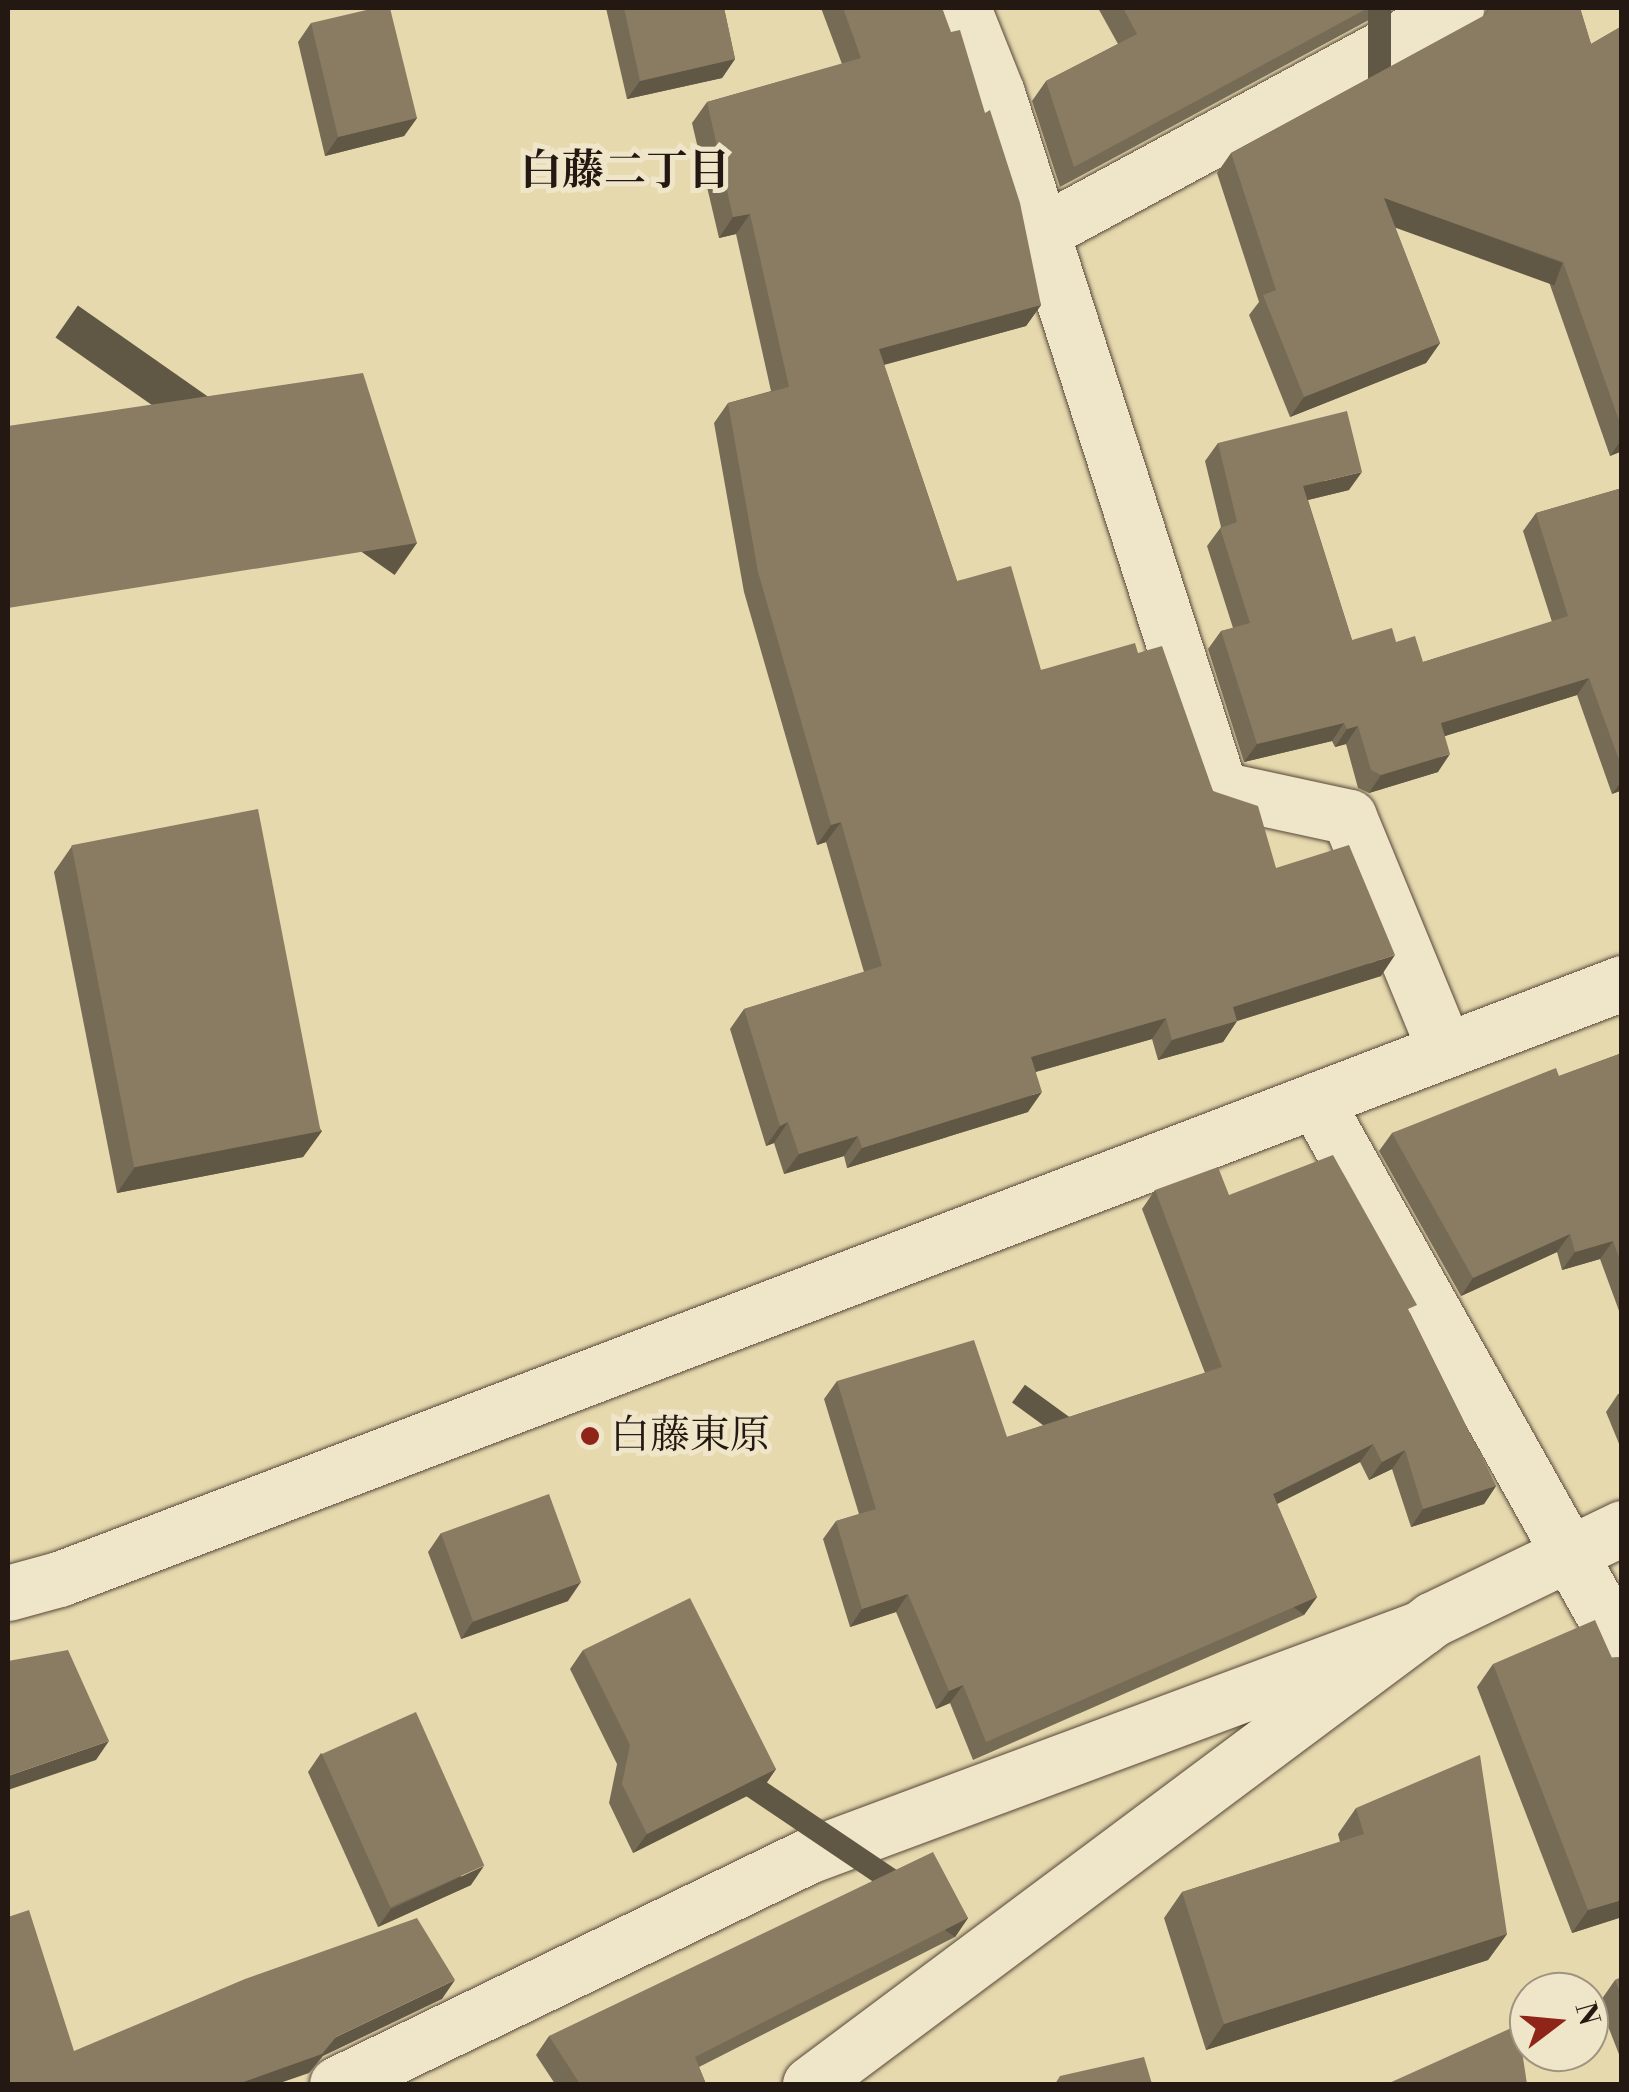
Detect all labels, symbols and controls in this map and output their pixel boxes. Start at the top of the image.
district label: 白藤二丁目 [520,147,730,197]
place label: 白藤東原 [610,1412,770,1460]
marker: 白藤東原 [579,1425,601,1447]
north arrow [1509,1972,1609,2072]
text: N [1567,1999,1606,2030]

